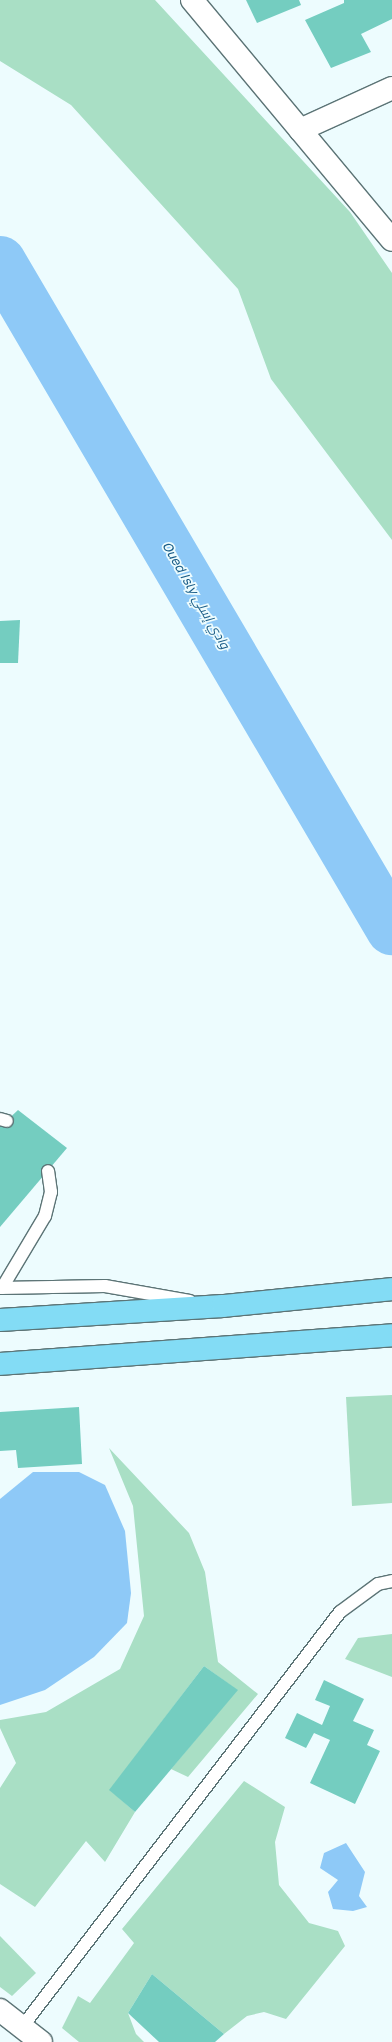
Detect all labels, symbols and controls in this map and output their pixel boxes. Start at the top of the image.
water label: Oued Isly وادي إسلي [159,539,233,651]

